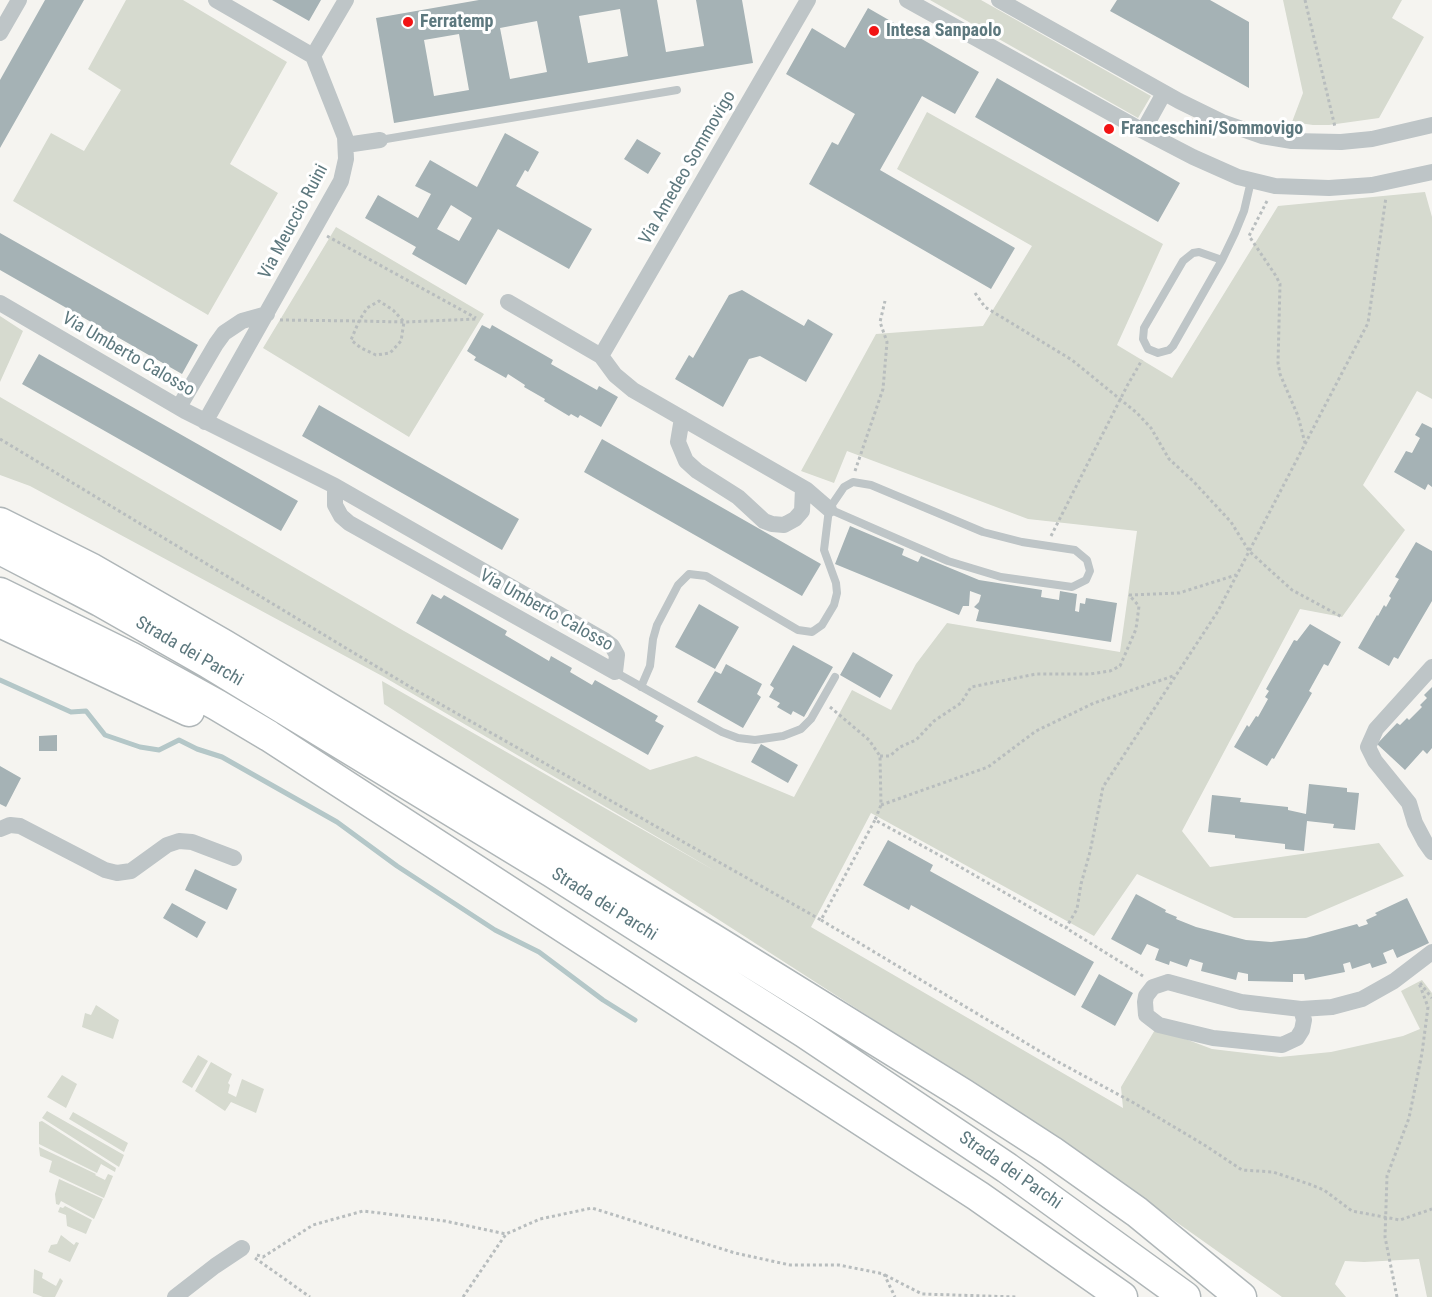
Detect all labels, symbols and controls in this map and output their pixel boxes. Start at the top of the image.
place label: Ferratemp [420,11,494,33]
marker: Ferratemp [401,15,415,29]
place label: Intesa Sanpaolo [886,20,1002,42]
marker: Intesa Sanpaolo [867,24,881,38]
street label: Via Amedeo Sommovigo [635,87,741,249]
place label: Franceschini/Sommovigo [1121,118,1303,140]
marker: Franceschini/Sommovigo [1102,122,1116,136]
street label: Via Meuccio Ruini [255,161,333,283]
street label: Via Umberto Calosso [58,308,198,402]
street label: Via Umberto Calosso [475,565,617,657]
street label: Strada dei Parchi [131,612,247,692]
street label: Strada dei Parchi [547,864,661,946]
street label: Strada dei Parchi [954,1128,1066,1214]

